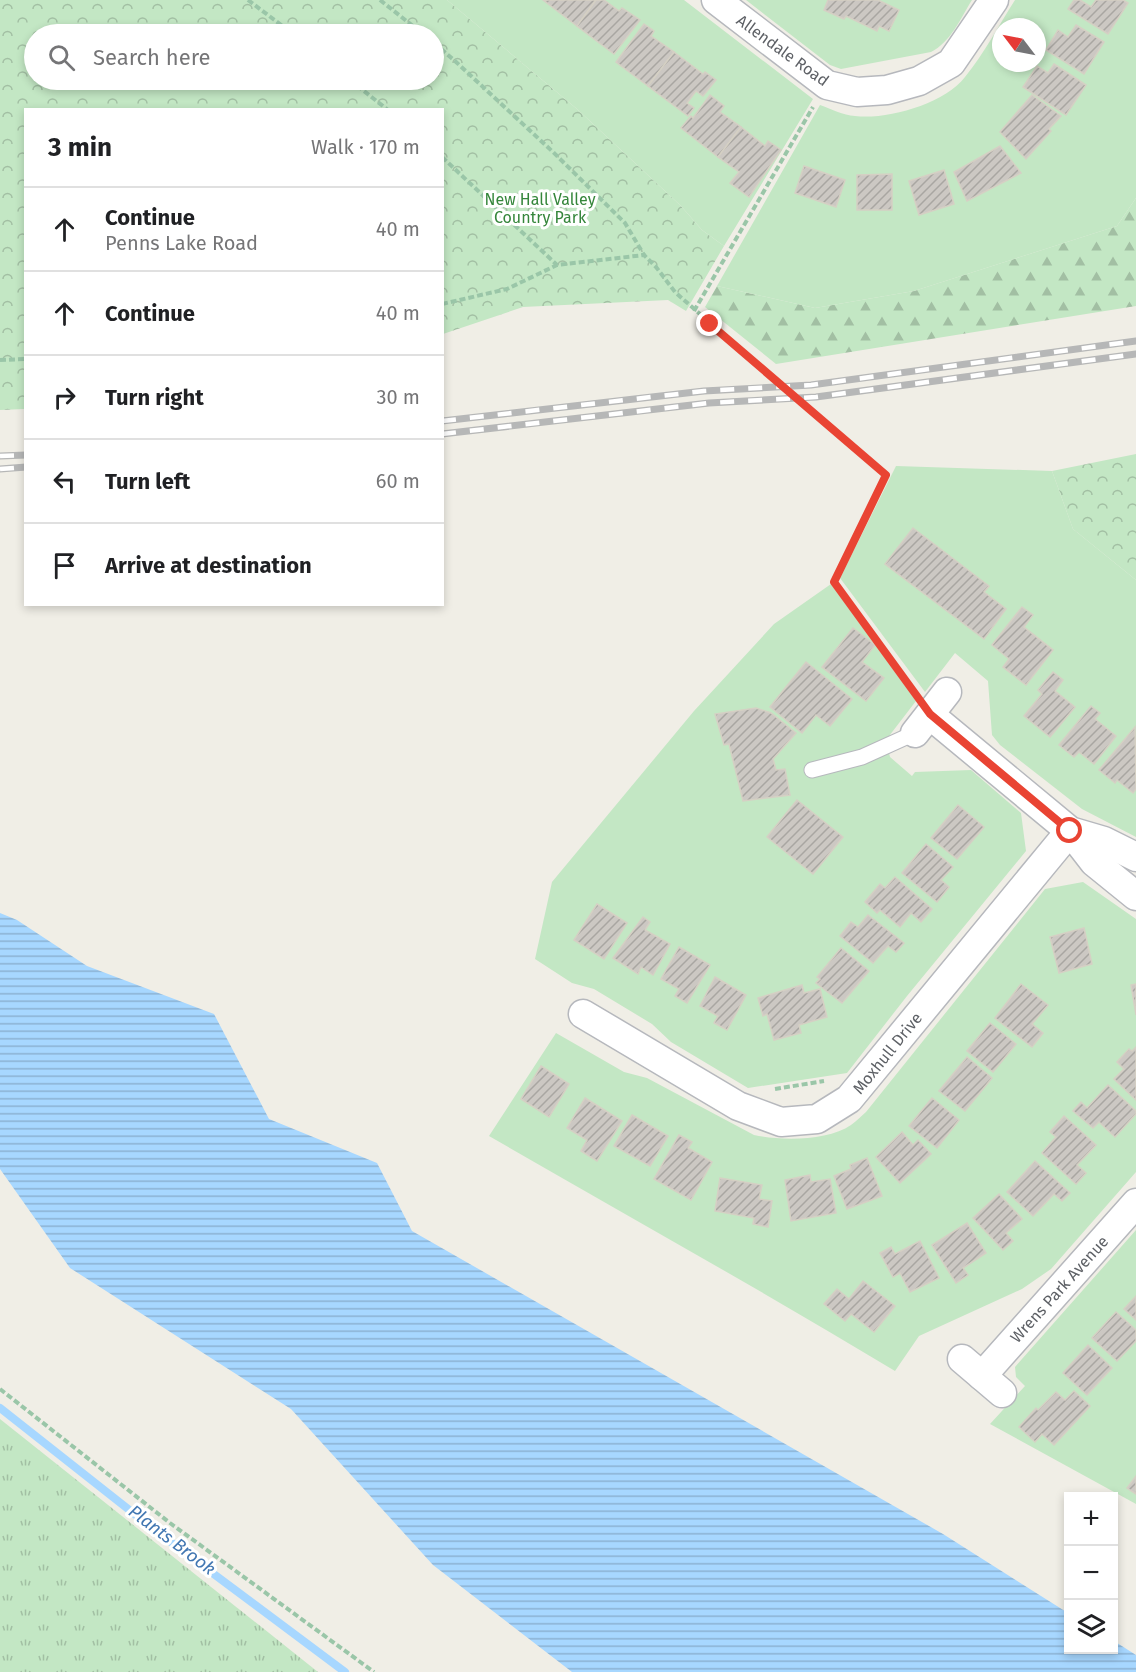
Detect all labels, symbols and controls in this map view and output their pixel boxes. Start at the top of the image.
street label: Allendale Road [733,11,832,90]
north arrow [992,18,1046,72]
search box [24,24,444,90]
icon: search [45,41,78,74]
text: Search here [93,44,211,71]
text: 3 min [48,132,112,163]
text: Walk · 170 m [311,135,420,159]
park label: New Hall Valley Country Park [484,190,596,227]
text: Continue [105,204,195,231]
icon: ahead [48,213,81,246]
text: 40 m [376,217,420,241]
text: Penns Lake Road [105,231,258,255]
icon: ahead [48,297,81,330]
text: Continue [105,300,195,327]
text: 40 m [376,301,420,325]
route end [696,310,722,336]
icon: right [48,381,81,414]
text: Turn right [105,384,204,411]
text: 30 m [376,385,420,409]
icon: left [48,465,81,498]
text: Turn left [105,468,190,495]
text: 60 m [376,469,420,493]
icon: arrive [48,549,81,582]
text: Arrive at destination [105,552,312,579]
route start [1056,817,1082,843]
street label: Moxhull Drive [849,1009,926,1098]
street label: Wrens Park Avenue [1006,1232,1112,1347]
map controls [1064,1492,1118,1654]
button: + [1064,1492,1118,1546]
water label: Plants Brook [124,1500,220,1580]
button: − [1064,1546,1118,1600]
button: layers [1064,1600,1118,1654]

